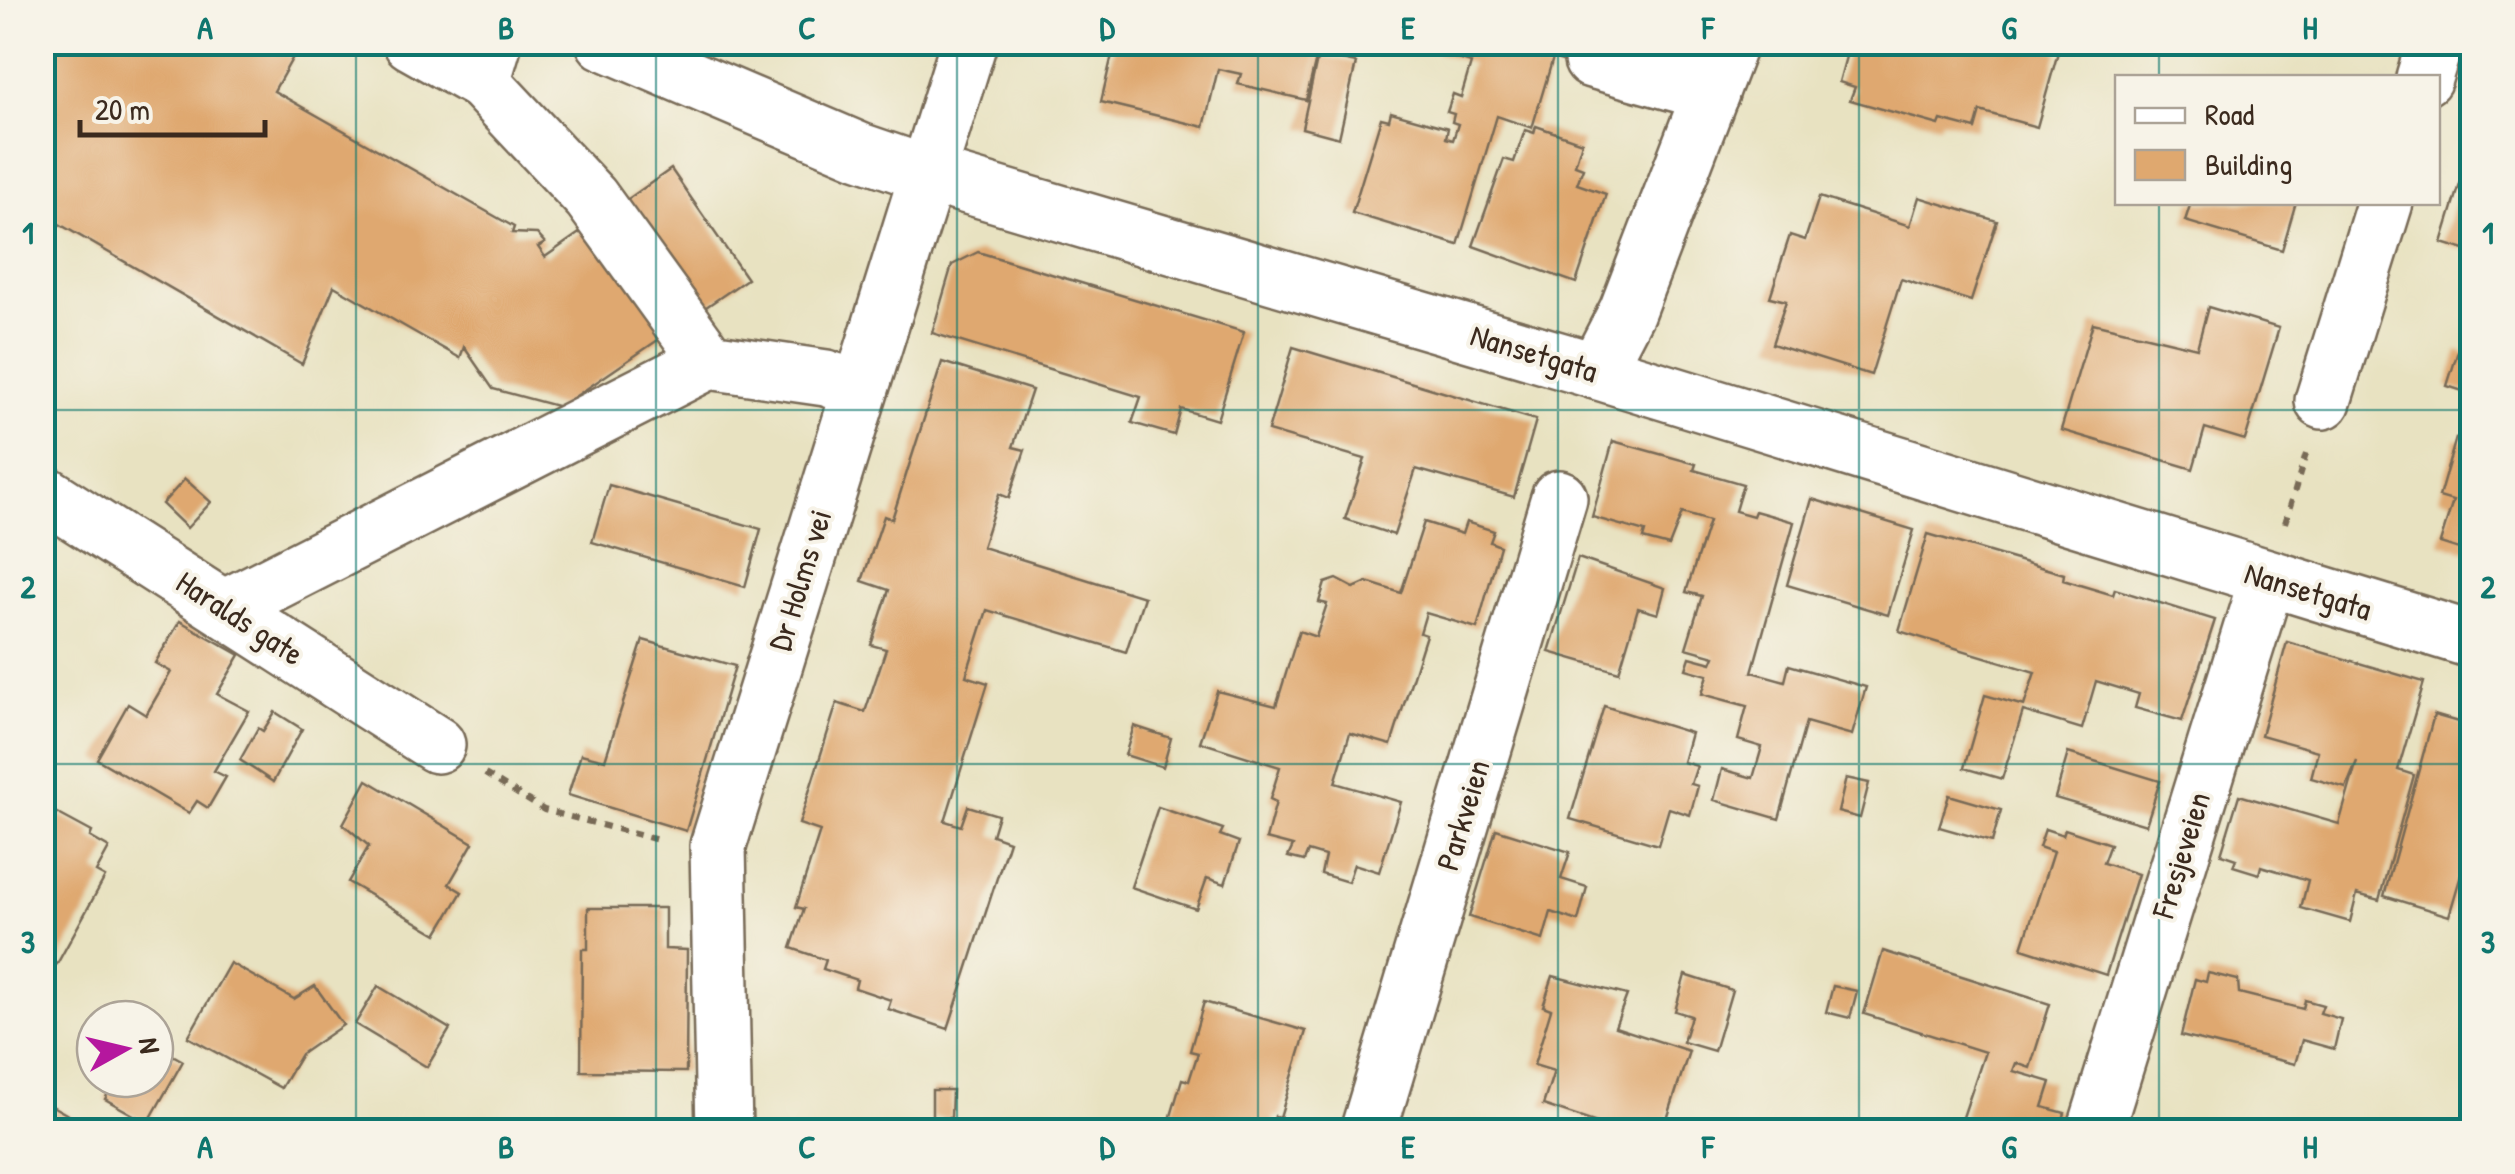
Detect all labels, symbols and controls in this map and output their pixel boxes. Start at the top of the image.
text: A [197,6,213,49]
text: B [498,6,514,49]
text: C [798,6,816,49]
text: D [1099,6,1115,49]
text: E [1401,6,1416,49]
text: F [1701,6,1716,49]
text: G [2001,6,2017,49]
text: H [2303,6,2318,49]
scale bar [80,75,265,137]
legend [2115,75,2440,205]
text: 20 m [95,89,150,129]
text: Road [2205,94,2254,134]
text: Building [2205,144,2292,184]
text: 1 [22,211,34,254]
text: 1 [2482,211,2494,254]
street label: Nansetgata [1465,313,1603,392]
street label: Dr Holms vei [758,504,841,656]
street label: Nansetgata [2239,551,2377,630]
street label: Haralds gate [168,560,312,675]
text: 2 [21,565,37,608]
text: 2 [2481,565,2497,608]
street label: Parkveien [1425,754,1500,875]
street label: Fresjeveien [2141,787,2220,924]
text: 3 [21,920,35,963]
text: 3 [2481,920,2495,963]
north arrow [75,999,175,1099]
text: N [130,1035,170,1056]
text: A [197,1125,213,1168]
text: B [498,1125,514,1168]
text: C [798,1125,816,1168]
text: D [1099,1125,1115,1168]
text: E [1401,1125,1416,1168]
text: F [1701,1125,1716,1168]
text: G [2001,1125,2017,1168]
text: H [2303,1125,2318,1168]

